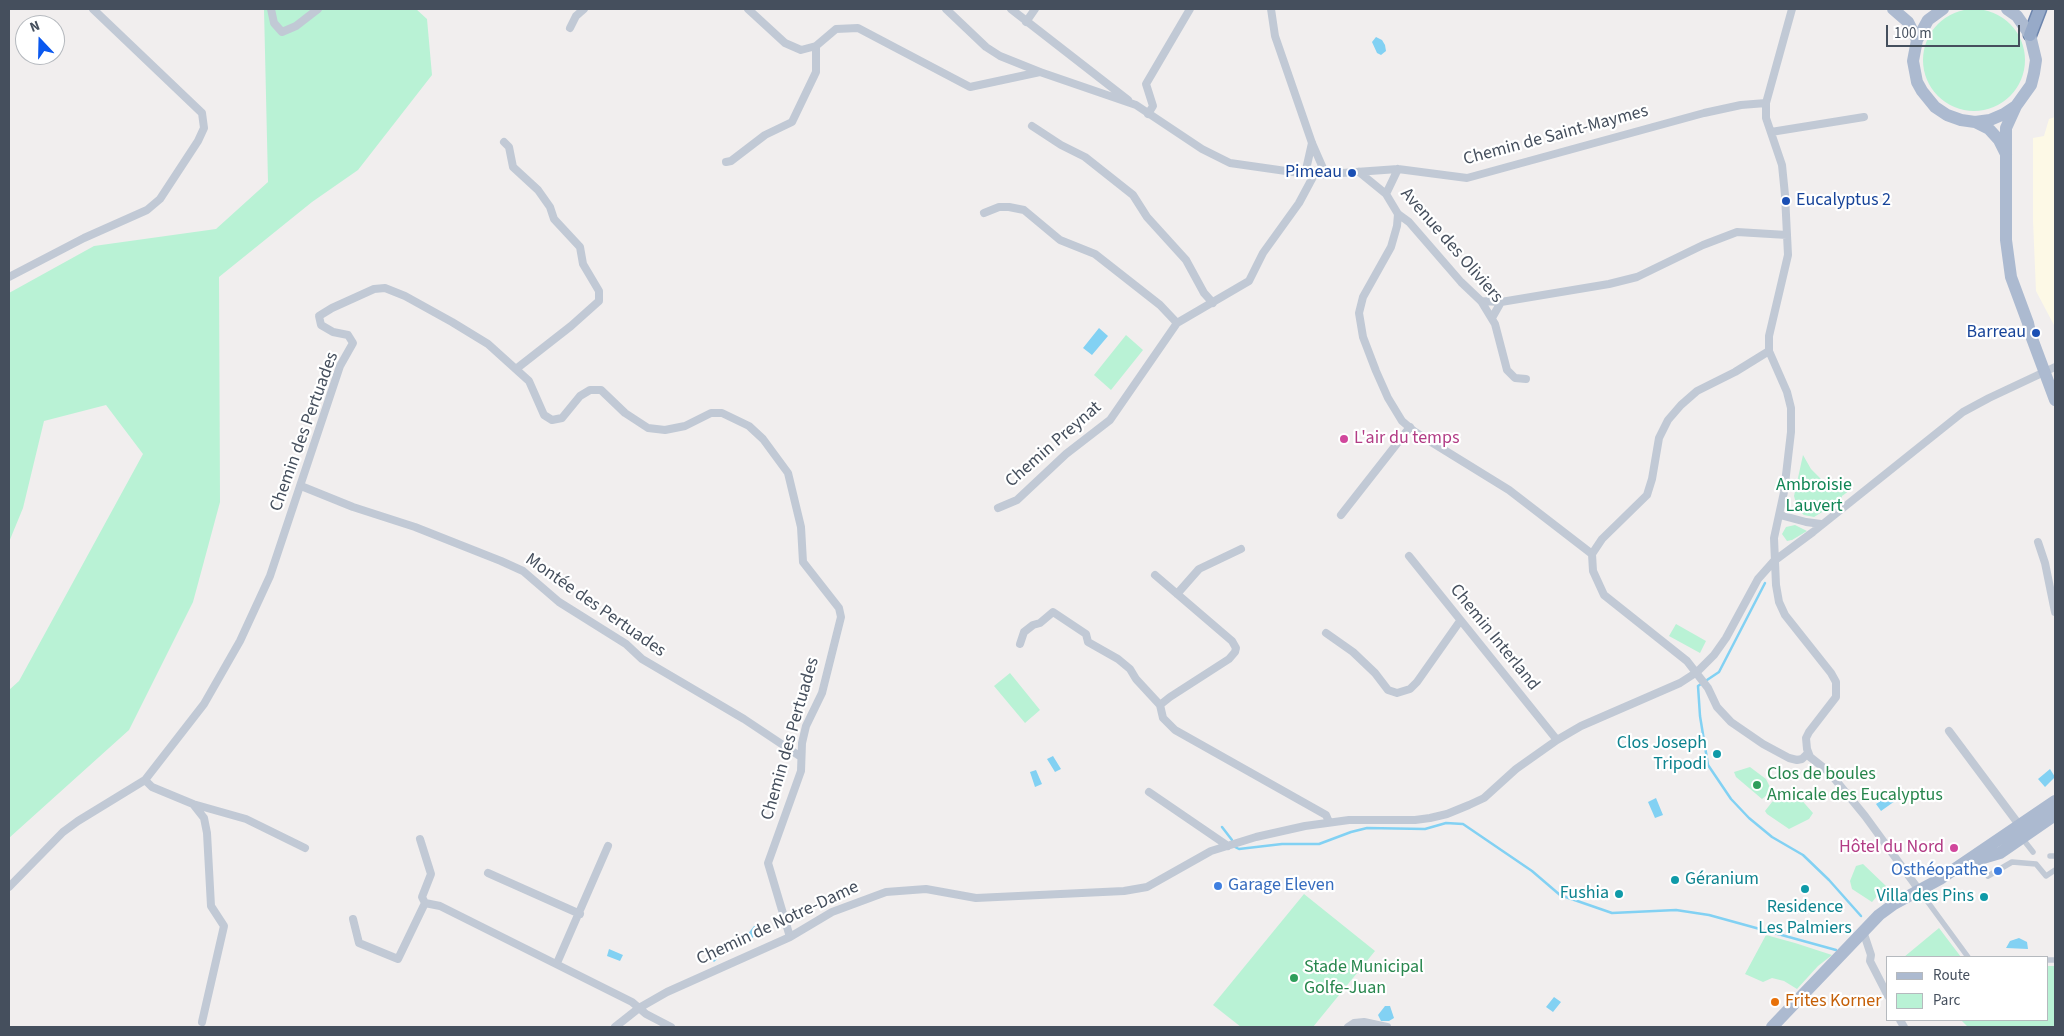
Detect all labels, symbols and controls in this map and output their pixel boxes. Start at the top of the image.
north arrow [15,15,65,65]
scale bar [1889,15,2023,47]
text: N [27,16,43,38]
text: 100 m [1894,23,1932,44]
street label: Chemin de Saint-Maymes [1461,101,1651,171]
place label: Pimeau [1285,162,1342,184]
marker: Pimeau [1346,167,1358,179]
street label: Avenue des Oliviers [1395,184,1507,308]
place label: Eucalyptus 2 [1796,190,1891,212]
marker: Eucalyptus 2 [1780,195,1792,207]
place label: Barreau [1966,322,2026,344]
marker: Barreau [2030,327,2042,339]
street label: Chemin des Pertuades [266,349,344,515]
street label: Chemin Preynat [1002,397,1106,493]
place label: L'air du temps [1354,428,1460,450]
marker: L'air du temps [1338,433,1350,445]
park label: Ambroisie Lauvert [1776,475,1852,518]
street label: Montée des Pertuades [521,549,669,663]
street label: Chemin Interland [1444,580,1544,696]
street label: Chemin des Pertuades [757,655,825,823]
place label: Clos Joseph Tripodi [1617,733,1707,776]
marker: Clos Joseph Tripodi [1711,748,1723,760]
place label: Clos de boules Amicale des Eucalyptus [1767,764,1943,806]
marker: Clos de boules Amicale des Eucalyptus [1751,779,1763,791]
place label: Hôtel du Nord [1839,837,1944,859]
marker: Hôtel du Nord [1948,842,1960,854]
place label: Osthéopathe [1891,860,1988,882]
marker: Osthéopathe [1992,865,2004,877]
place label: Géranium [1685,869,1759,891]
marker: Géranium [1669,874,1681,886]
place label: Garage Eleven [1228,875,1335,897]
street label: Chemin de Notre-Dame [694,877,862,971]
marker: Garage Eleven [1212,880,1224,892]
place label: Fushia [1560,883,1609,905]
marker: Residence Les Palmiers [1799,883,1811,895]
place label: Villa des Pins [1876,886,1974,908]
marker: Fushia [1613,888,1625,900]
marker: Villa des Pins [1978,891,1990,903]
place label: Residence Les Palmiers [1758,897,1852,940]
legend [1886,956,2049,1021]
place label: Stade Municipal Golfe-Juan [1304,957,1424,1000]
text: Route [1933,965,1970,986]
marker: Stade Municipal Golfe-Juan [1288,972,1300,984]
text: Parc [1933,990,1960,1011]
place label: Frites Korner [1785,991,1881,1013]
marker: Frites Korner [1769,996,1781,1008]

